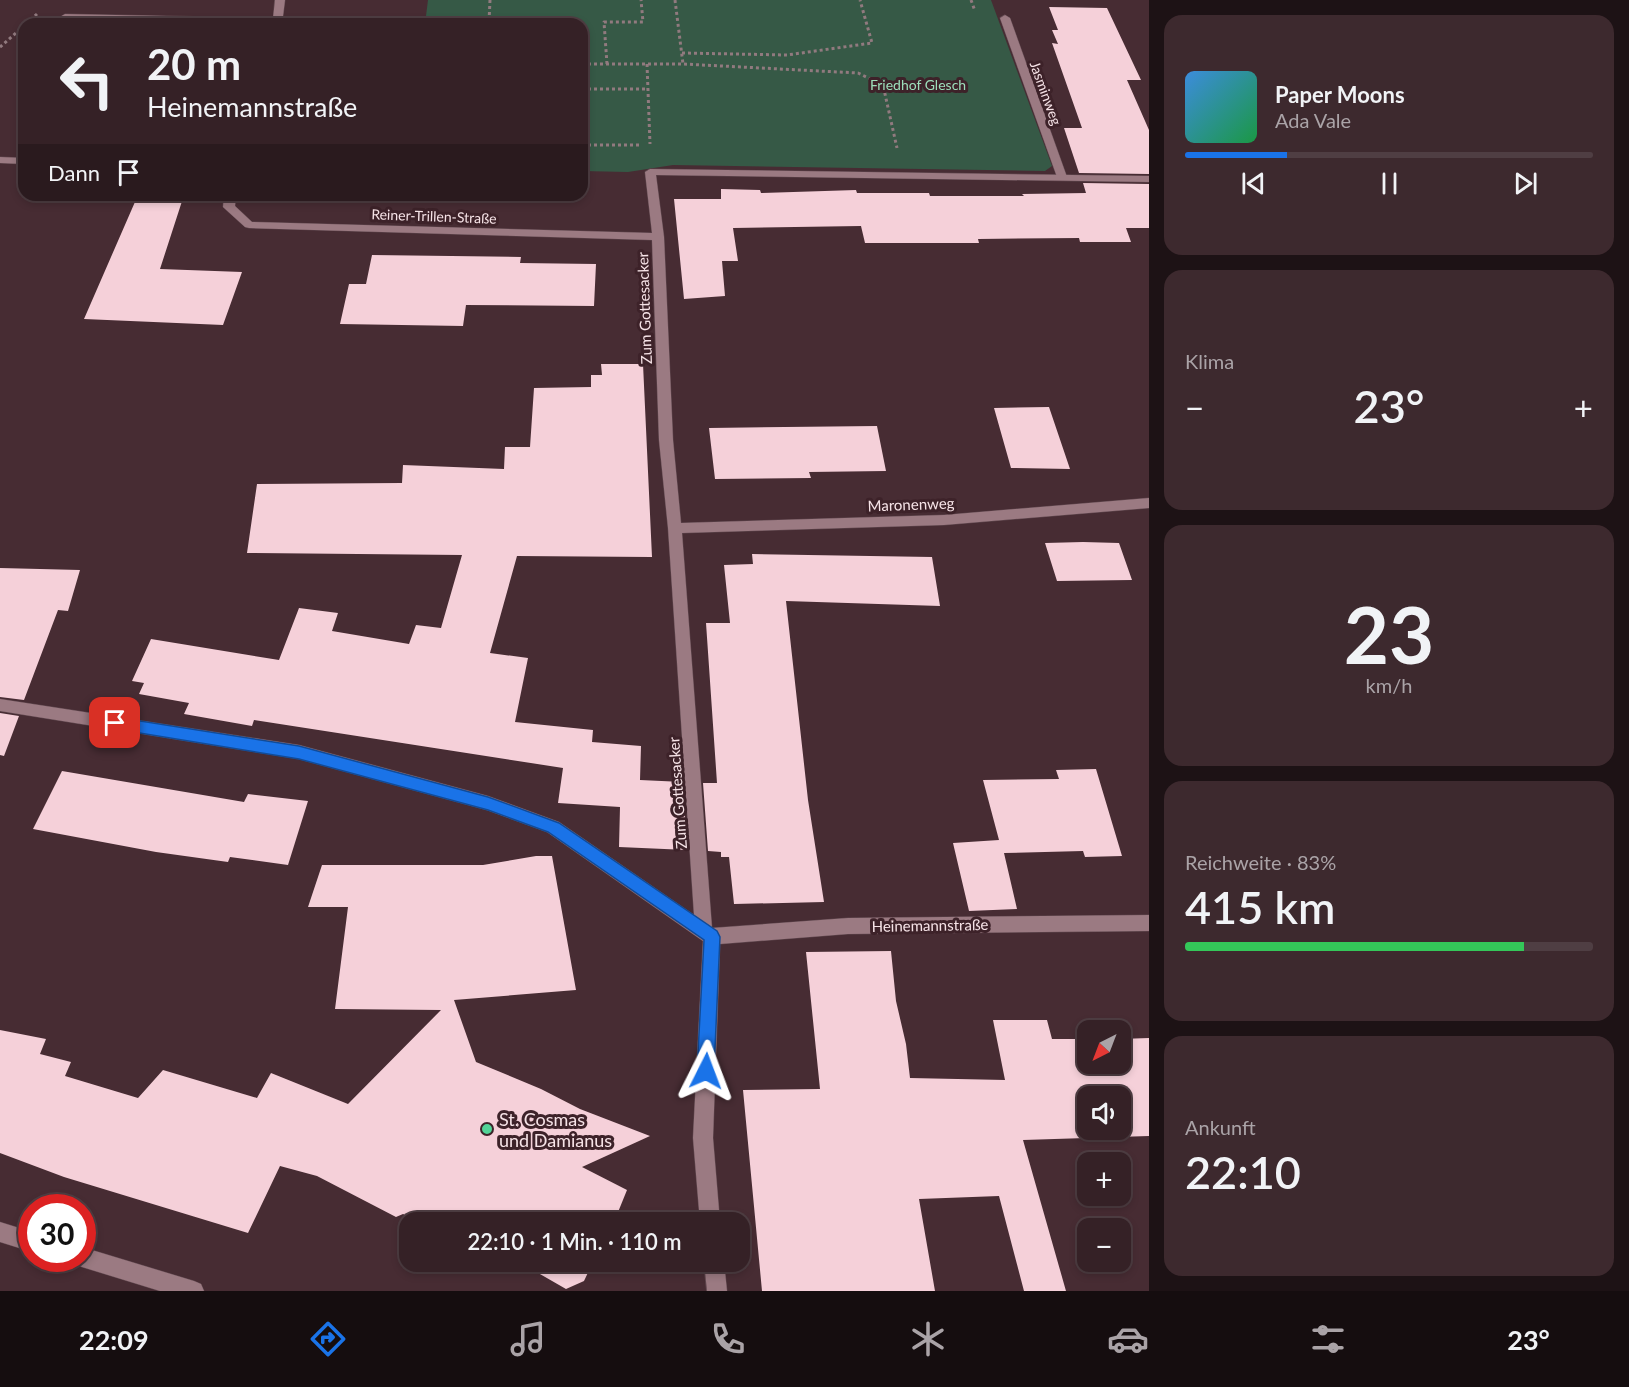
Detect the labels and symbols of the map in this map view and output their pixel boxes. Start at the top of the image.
street label: Jasminweg [1027,59,1065,127]
park label: Friedhof Glesch [870,76,966,93]
street label: Reiner-Trillen-Straße [371,205,497,227]
street label: Zum Gottesacker [633,251,655,364]
street label: Maronenweg [867,493,955,515]
pin [89,697,140,748]
street label: Zum Gottesacker [664,736,690,850]
street label: Heinemannstraße [871,915,989,935]
north arrow [1077,1020,1131,1074]
position arrow [674,1039,738,1103]
place label: St. Cosmas und Damianus [499,1108,612,1151]
marker: St. Cosmas und Damianus [480,1122,494,1136]
speed limit sign: 30 [18,1194,96,1272]

